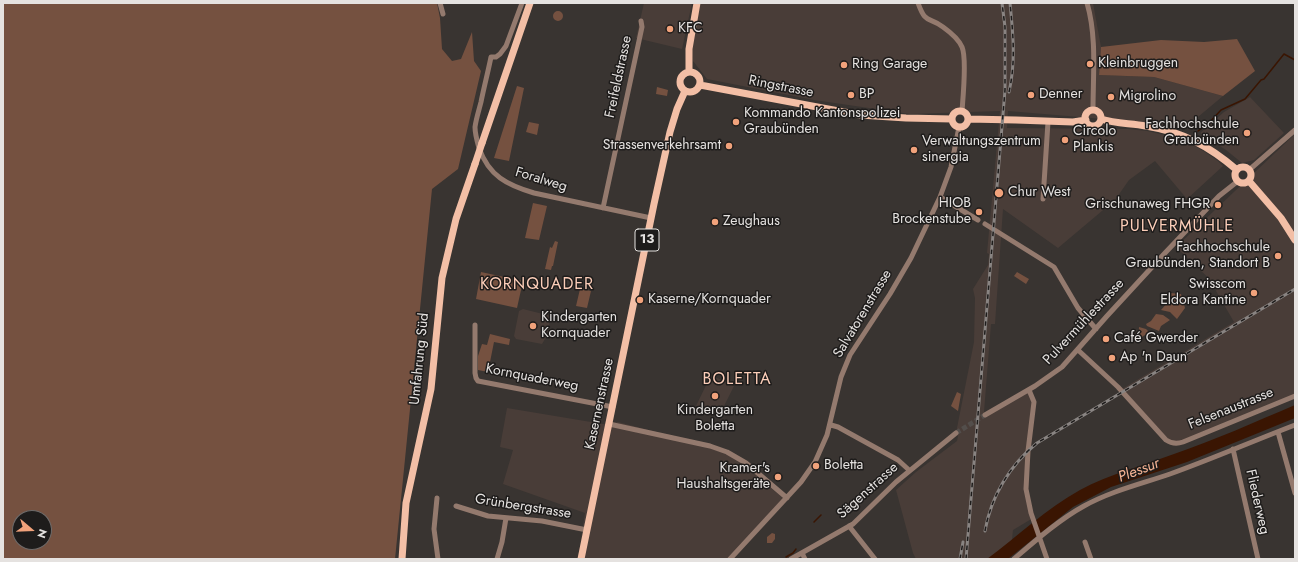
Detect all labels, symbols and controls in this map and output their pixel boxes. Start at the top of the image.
place label: KFC [678,21,702,37]
marker: KFC [665,24,675,34]
street label: Freifeldstrasse [602,34,636,120]
place label: Kleinbruggen [1098,56,1178,72]
place label: Ring Garage [852,57,927,73]
marker: Kleinbruggen [1085,59,1095,69]
marker: Ring Garage [839,60,849,70]
street label: Ringstrasse [747,72,815,102]
place label: BP [859,87,874,103]
place label: Denner [1039,87,1082,103]
place label: Migrolino [1119,89,1176,105]
marker: BP [846,90,856,100]
marker: Denner [1026,90,1036,100]
marker: Migrolino [1106,92,1116,102]
place label: Kommando Kantonspolizei Graubünden [744,106,900,138]
marker: Kommando Kantonspolizei Graubünden [731,117,741,127]
place label: Fachhochschule Graubünden [1145,117,1239,150]
place label: Circolo Plankis [1073,124,1116,156]
marker: Fachhochschule Graubünden [1242,128,1252,138]
place label: Verwaltungszentrum sinergia [922,134,1041,166]
marker: Circolo Plankis [1060,135,1070,145]
place label: Strassenverkehrsamt [603,138,721,154]
marker: Strassenverkehrsamt [724,141,734,151]
marker: Verwaltungszentrum sinergia [909,145,919,155]
street label: Foralweg [513,164,569,196]
place label: Chur West [1008,185,1070,201]
marker: Chur West [993,187,1005,199]
place label: HIOB Brockenstube [892,196,971,228]
place label: Grischunaweg FHGR [1085,197,1210,213]
marker: Grischunaweg FHGR [1213,200,1223,210]
marker: HIOB Brockenstube [974,207,984,217]
place label: Zeughaus [723,214,780,230]
marker: Zeughaus [710,217,720,227]
district label: PULVERMÜHLE [1120,217,1234,237]
road number: 13 [635,229,659,251]
place label: Fachhochschule Graubünden, Standort B [1126,240,1270,272]
marker: Fachhochschule Graubünden, Standort B [1273,251,1283,261]
street label: Salvatorenstrasse [830,267,896,361]
district label: KORNQUADER [480,275,594,295]
street label: Pulvermühlestrasse [1040,276,1128,368]
place label: Swisscom Eldora Kantine [1160,277,1246,310]
marker: Swisscom Eldora Kantine [1249,288,1259,298]
place label: Kaserne/Kornquader [648,292,771,308]
marker: Kaserne/Kornquader [635,295,645,305]
place label: Kindergarten Kornquader [541,310,617,342]
street label: Umfahrung Süd [407,312,433,406]
marker: Kindergarten Kornquader [528,321,538,331]
place label: Café Gwerder [1114,331,1198,347]
marker: Café Gwerder [1101,334,1111,344]
place label: Ap 'n Daun [1120,350,1187,366]
marker: Ap 'n Daun [1107,353,1117,363]
street label: Kasernenstrasse [582,357,618,451]
street label: Kornquaderweg [484,361,580,395]
district label: BOLETTA [703,370,771,390]
street label: Felsenaustrasse [1186,384,1276,434]
marker: Kindergarten Boletta [710,391,720,401]
place label: Kindergarten Boletta [677,403,753,436]
water label: Plessur [1116,455,1162,487]
place label: Boletta [824,458,863,474]
street label: Sägenstrasse [834,459,902,523]
place label: Kramer's Haushaltsgeräte [677,461,770,494]
marker: Boletta [811,461,821,471]
street label: Fliederweg [1241,468,1273,536]
marker: Kramer's Haushaltsgeräte [773,472,783,482]
street label: Grünbergstrasse [474,491,572,523]
north arrow [12,510,52,550]
text: N [33,527,51,540]

